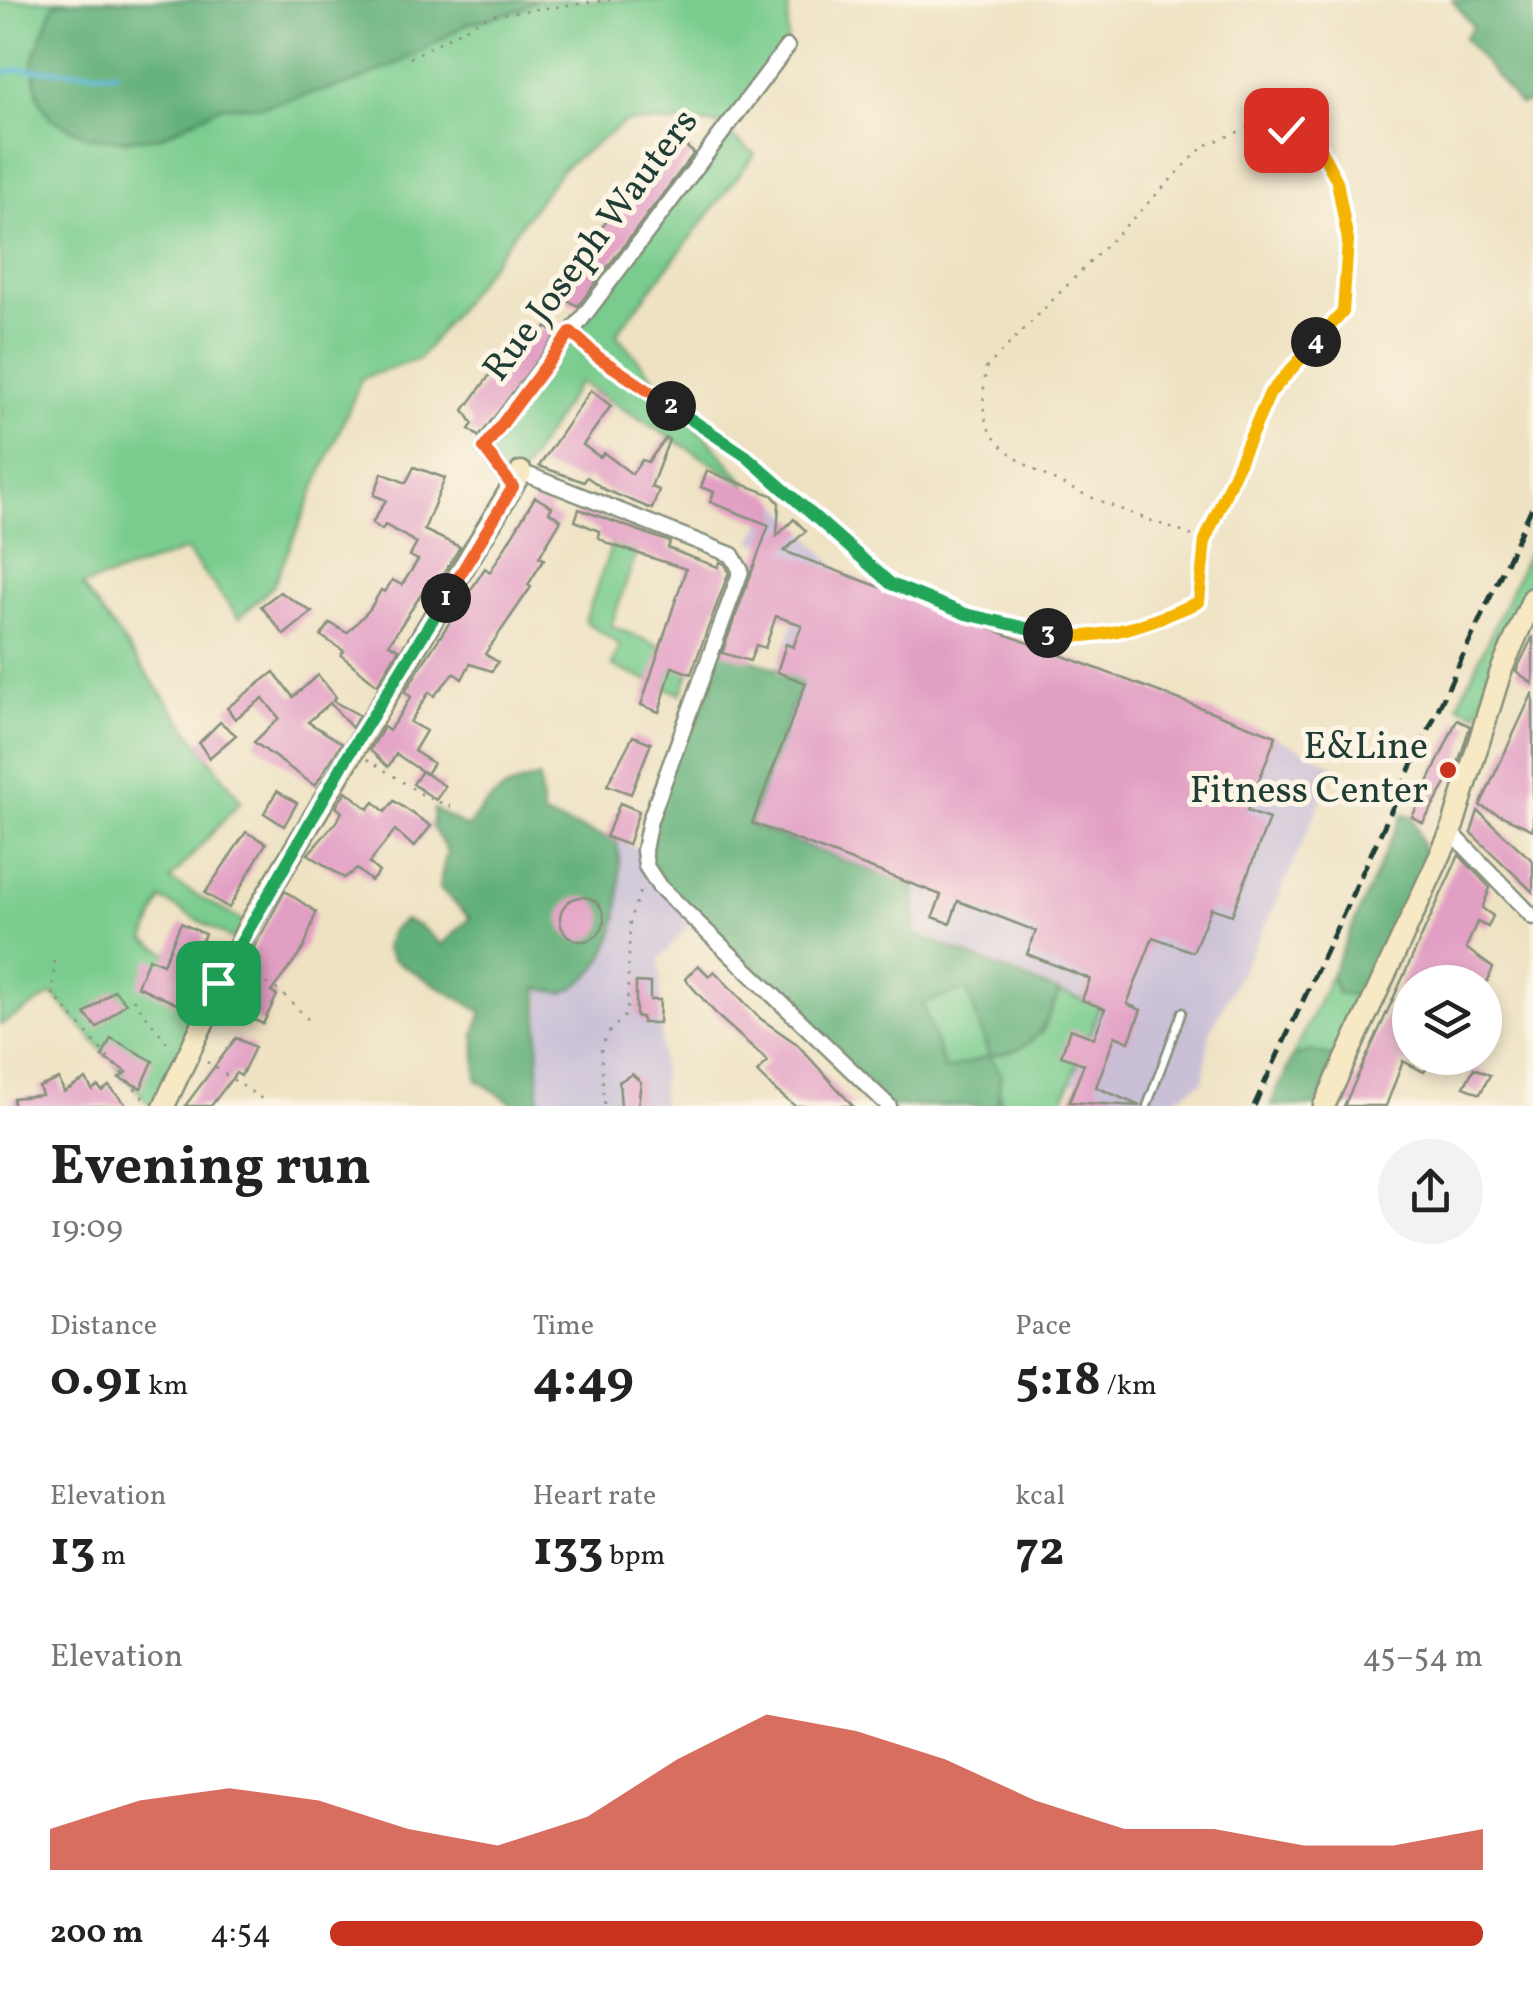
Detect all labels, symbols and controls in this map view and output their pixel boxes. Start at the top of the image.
pin [1244,88,1329,173]
street label: Rue Joseph Wauters [472,98,712,394]
icon: check [1259,103,1314,158]
pin: 4 [1291,317,1341,367]
text: 4 [1308,322,1324,361]
pin: 2 [646,381,696,431]
text: 2 [664,386,678,425]
pin: 1 [421,573,471,623]
text: 1 [440,578,452,617]
pin: 3 [1023,608,1073,658]
text: 3 [1041,613,1055,652]
place label: E&Line Fitness Center [1190,722,1428,819]
marker: E&Line Fitness Center [1437,759,1459,781]
pin [176,941,261,1026]
icon: arrive [191,956,246,1011]
map controls [1392,965,1502,1075]
button: layers [1392,965,1502,1075]
text: Evening run [50,1131,371,1207]
button: share [1378,1139,1483,1244]
text: 19:09 [50,1207,123,1251]
text: Distance [50,1307,157,1346]
text: Time [533,1307,594,1346]
text: Pace [1015,1307,1071,1346]
text: 0.91 [50,1346,143,1416]
text: 4:49 [533,1346,634,1416]
text: 5:18 [1015,1346,1101,1416]
text: km [143,1367,188,1406]
text: /km [1101,1367,1157,1406]
text: Elevation [50,1477,166,1516]
text: Heart rate [533,1477,656,1516]
text: kcal [1015,1477,1065,1516]
text: 13 [50,1516,96,1586]
text: 133 [533,1516,604,1586]
text: 72 [1015,1516,1065,1586]
text: m [96,1537,126,1576]
text: bpm [604,1537,665,1576]
text: Elevation [50,1636,183,1680]
text: 45–54 m [1362,1636,1483,1680]
text: 200 m [50,1912,144,1956]
text: 4:54 [210,1912,271,1956]

